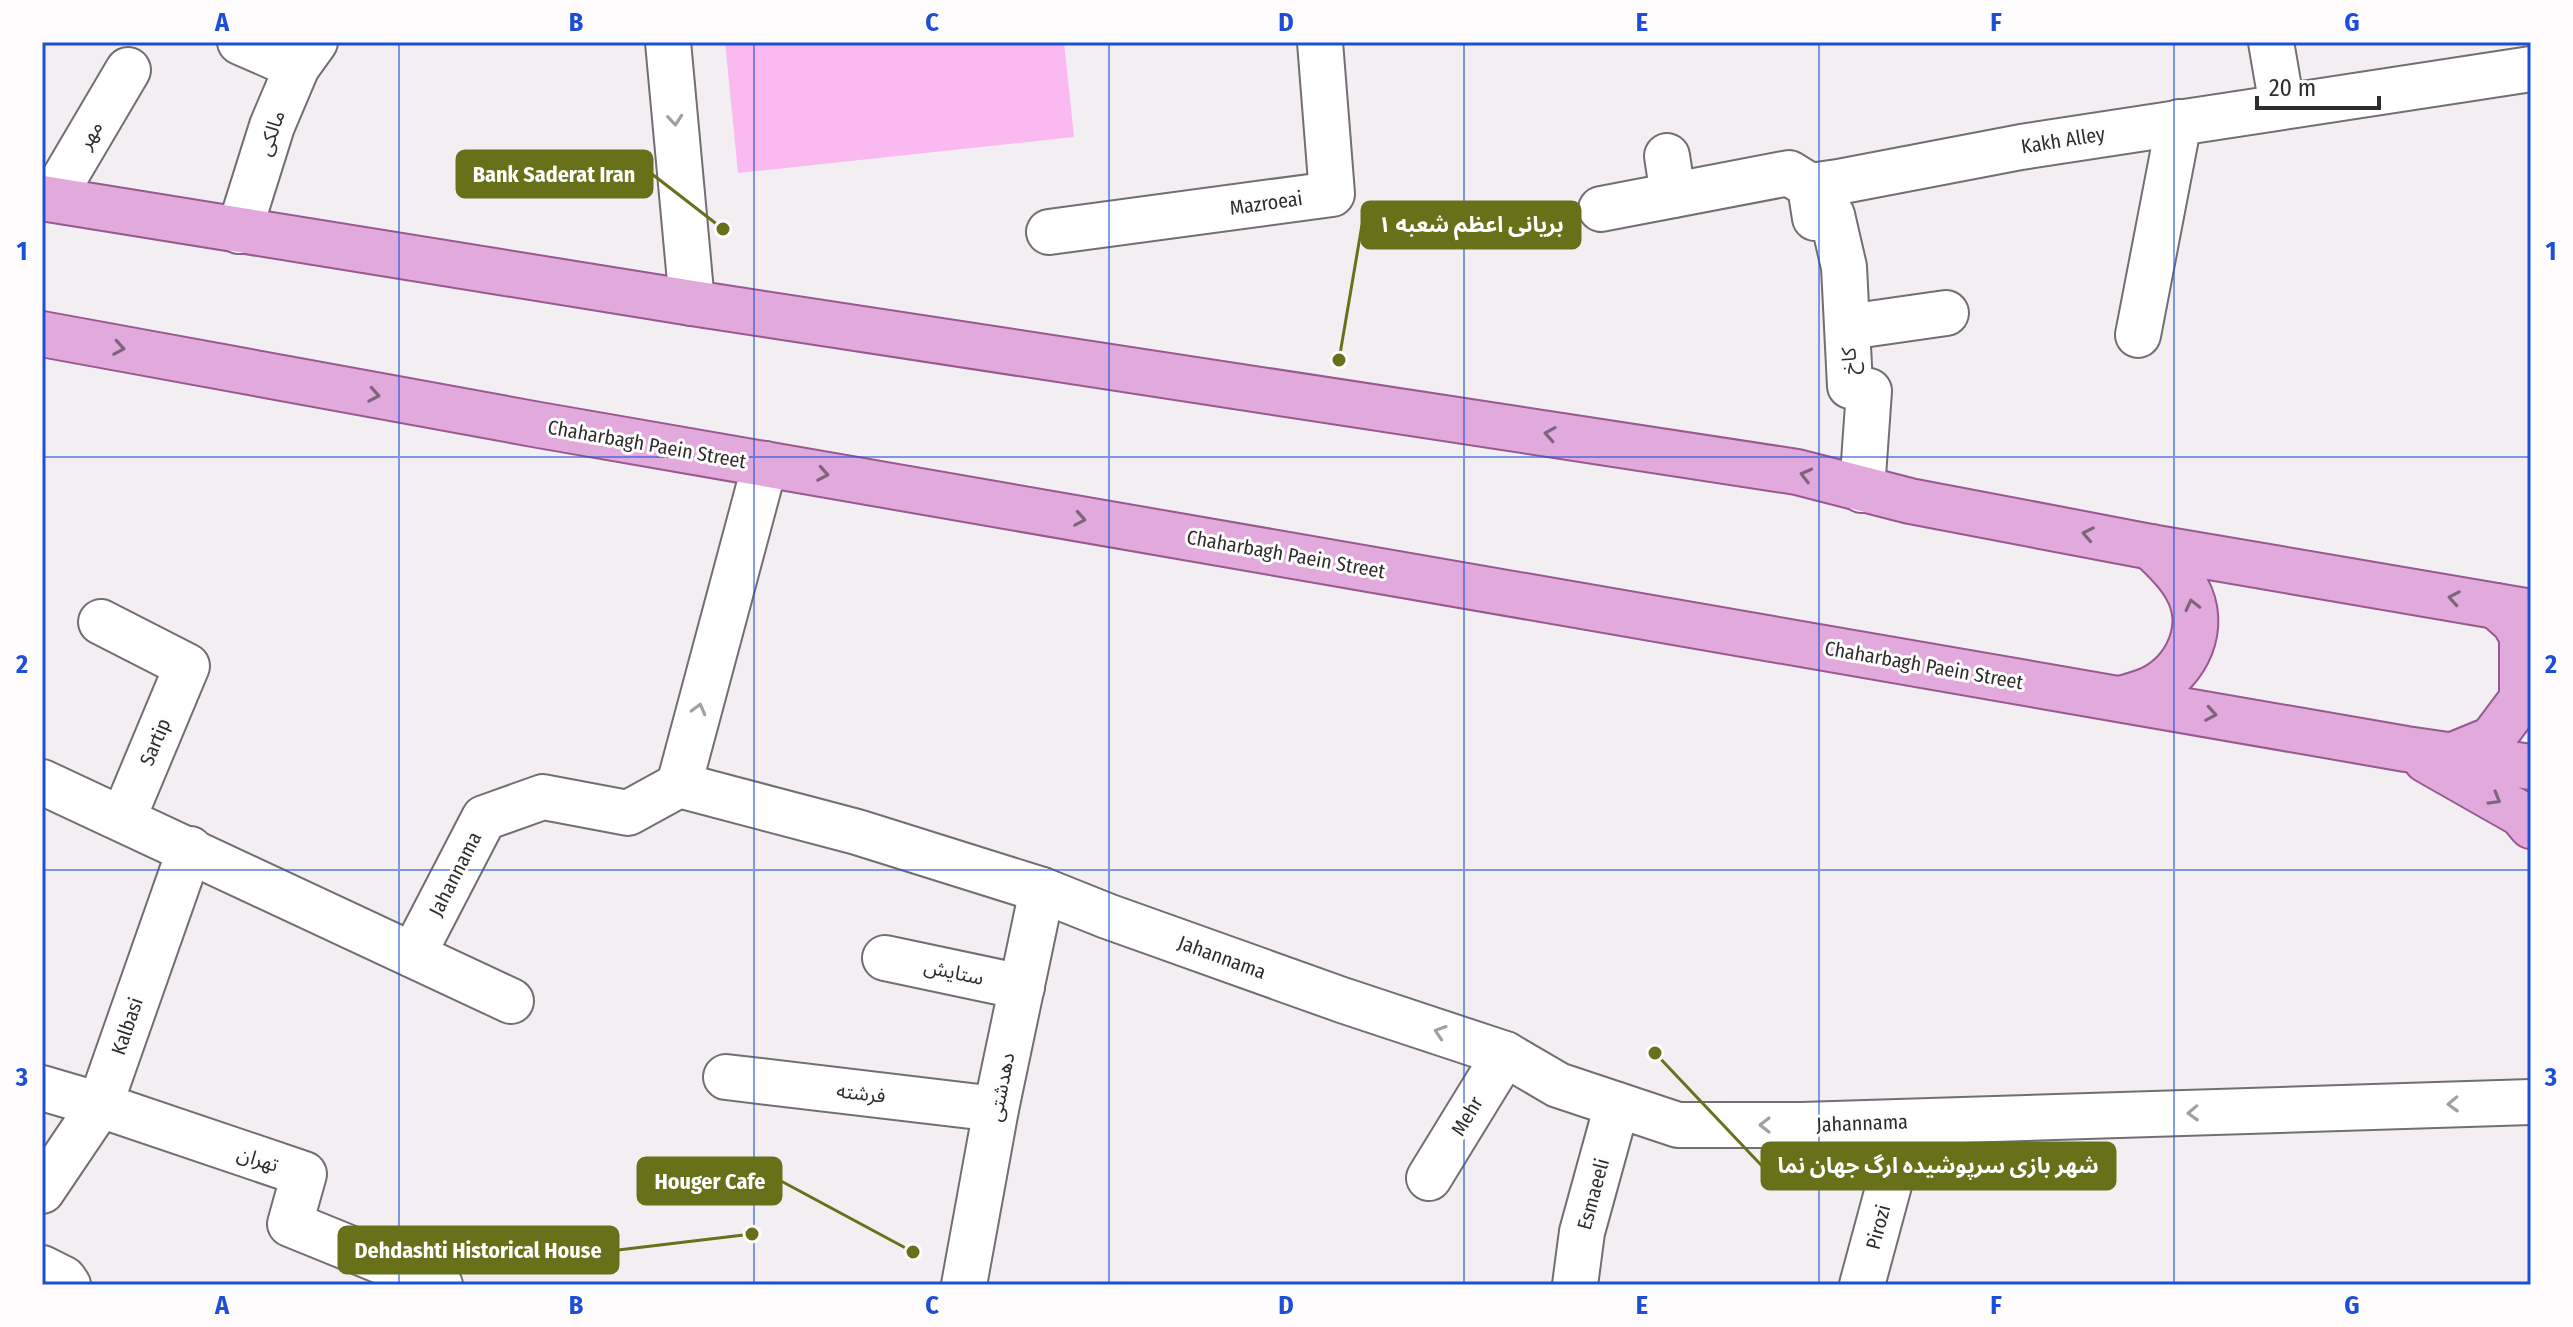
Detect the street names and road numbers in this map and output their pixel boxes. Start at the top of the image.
street label: مالکی [252,107,290,159]
street label: مهر [72,117,108,154]
street label: Kakh Alley [2019,122,2107,158]
street label: Mazroeai [1228,186,1304,220]
street label: کاخ [1837,346,1864,375]
street label: Chaharbagh Paein Street [546,415,748,473]
street label: Chaharbagh Paein Street [1185,525,1387,583]
street label: Chaharbagh Paein Street [1823,636,2025,694]
street label: Sartip [134,715,176,769]
street label: Jahannama [423,828,487,920]
street label: Jahannama [1175,930,1269,984]
street label: ستایش [922,954,986,990]
street label: Kalbasi [106,994,148,1058]
street label: دهدشتی [983,1051,1019,1123]
street label: فرشته [835,1078,887,1108]
street label: Mehr [1446,1092,1488,1140]
street label: Jahannama [1816,1109,1908,1137]
street label: تهران [234,1141,282,1177]
street label: Esmaeeli [1572,1156,1614,1232]
street label: Pirozi [1861,1202,1895,1252]

